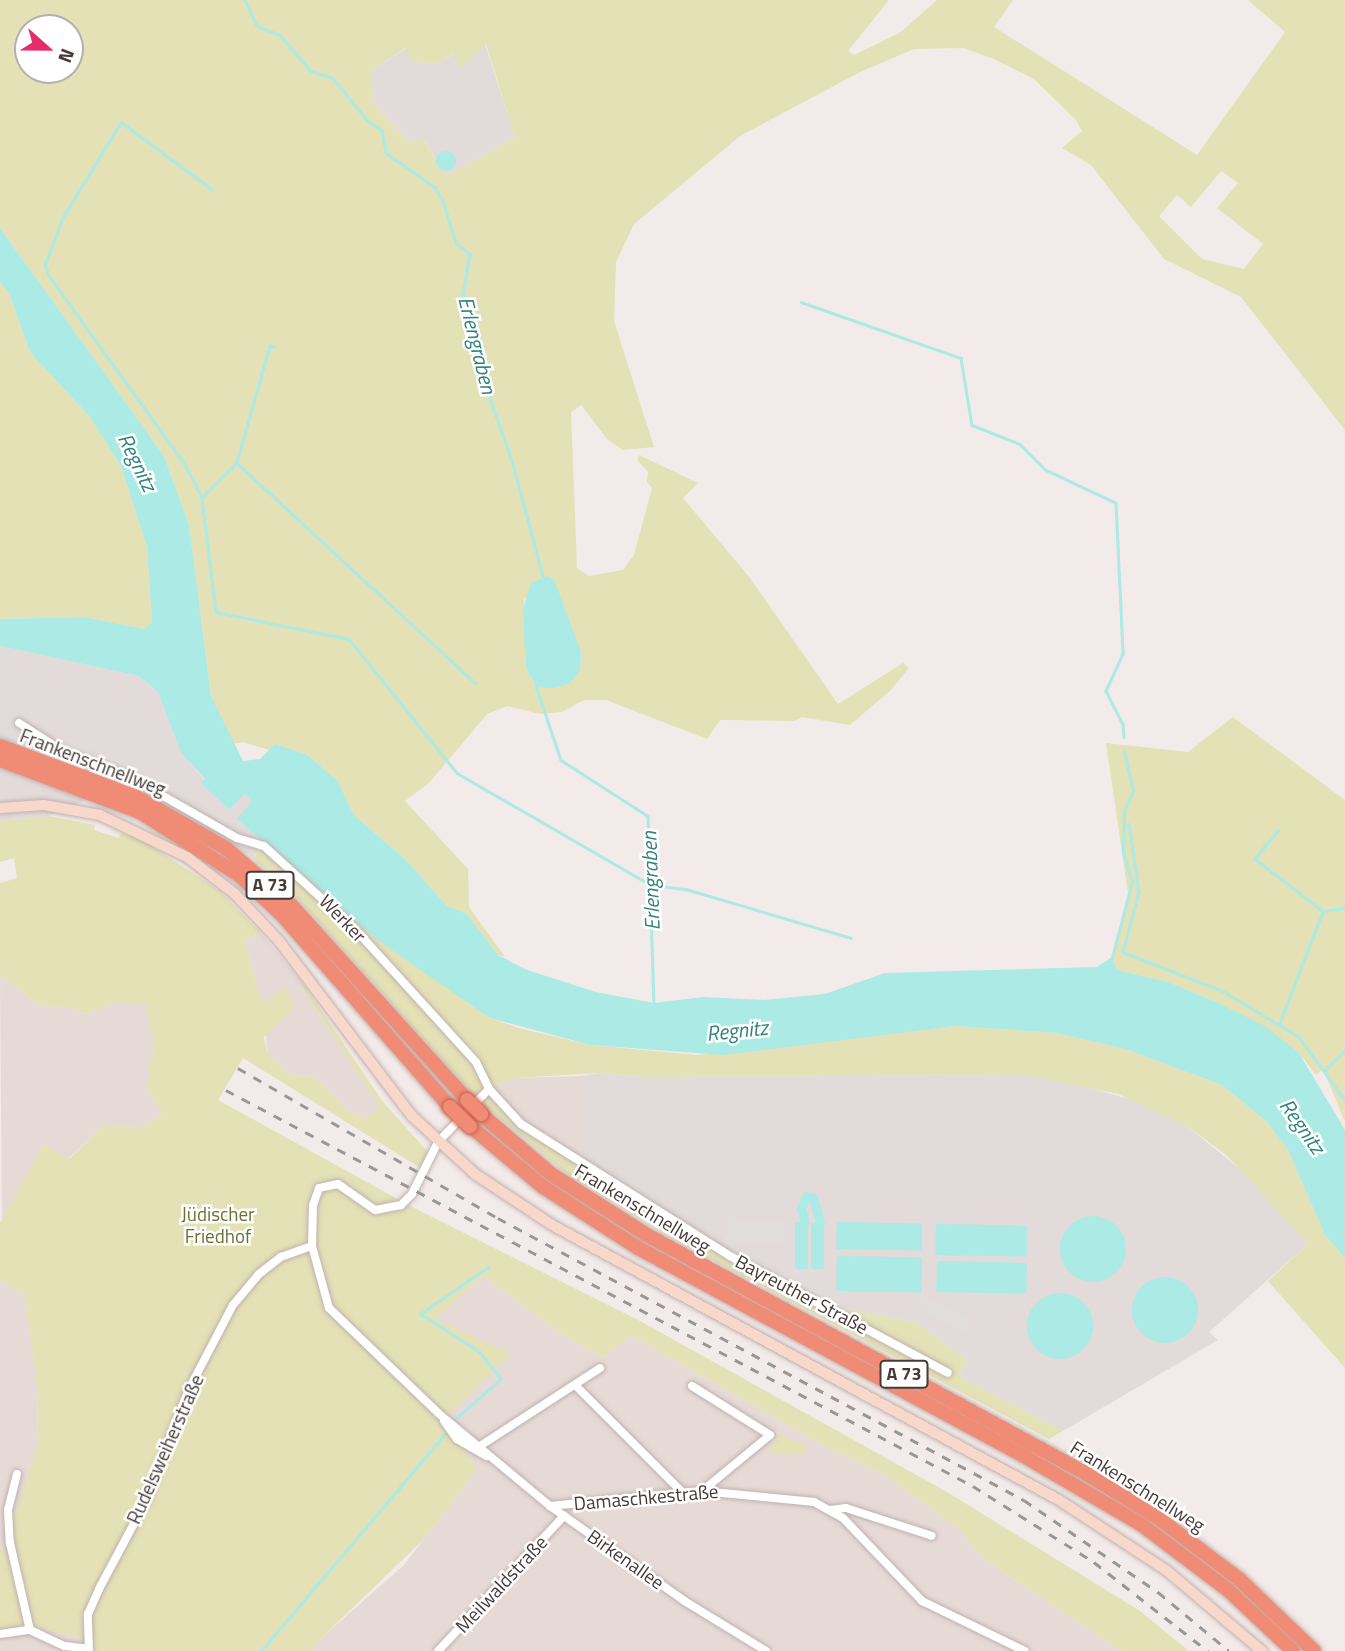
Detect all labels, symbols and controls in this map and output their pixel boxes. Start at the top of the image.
north arrow [14,14,84,84]
text: N [51,45,83,67]
water label: Erlengraben [454,294,502,396]
water label: Regnitz [113,429,163,495]
street label: Frankenschnellweg [17,724,169,800]
water label: Erlengraben [636,831,664,931]
road number: A 73 [246,870,294,900]
street label: Werker [315,889,371,947]
water label: Regnitz [705,1014,769,1046]
water label: Regnitz [1275,1094,1331,1158]
street label: Frankenschnellweg [571,1159,715,1257]
park label: Jüdischer Friedhof [181,1203,255,1247]
street label: Bayreuther Straße [732,1249,872,1339]
road number: A 73 [880,1359,928,1388]
street label: Rudelsweiherstraße [122,1371,208,1527]
street label: Frankenschnellweg [1067,1435,1209,1537]
street label: Damaschkestraße [573,1479,719,1515]
street label: Birkenallee [583,1524,669,1594]
street label: Meilwaldstraße [450,1531,552,1637]

